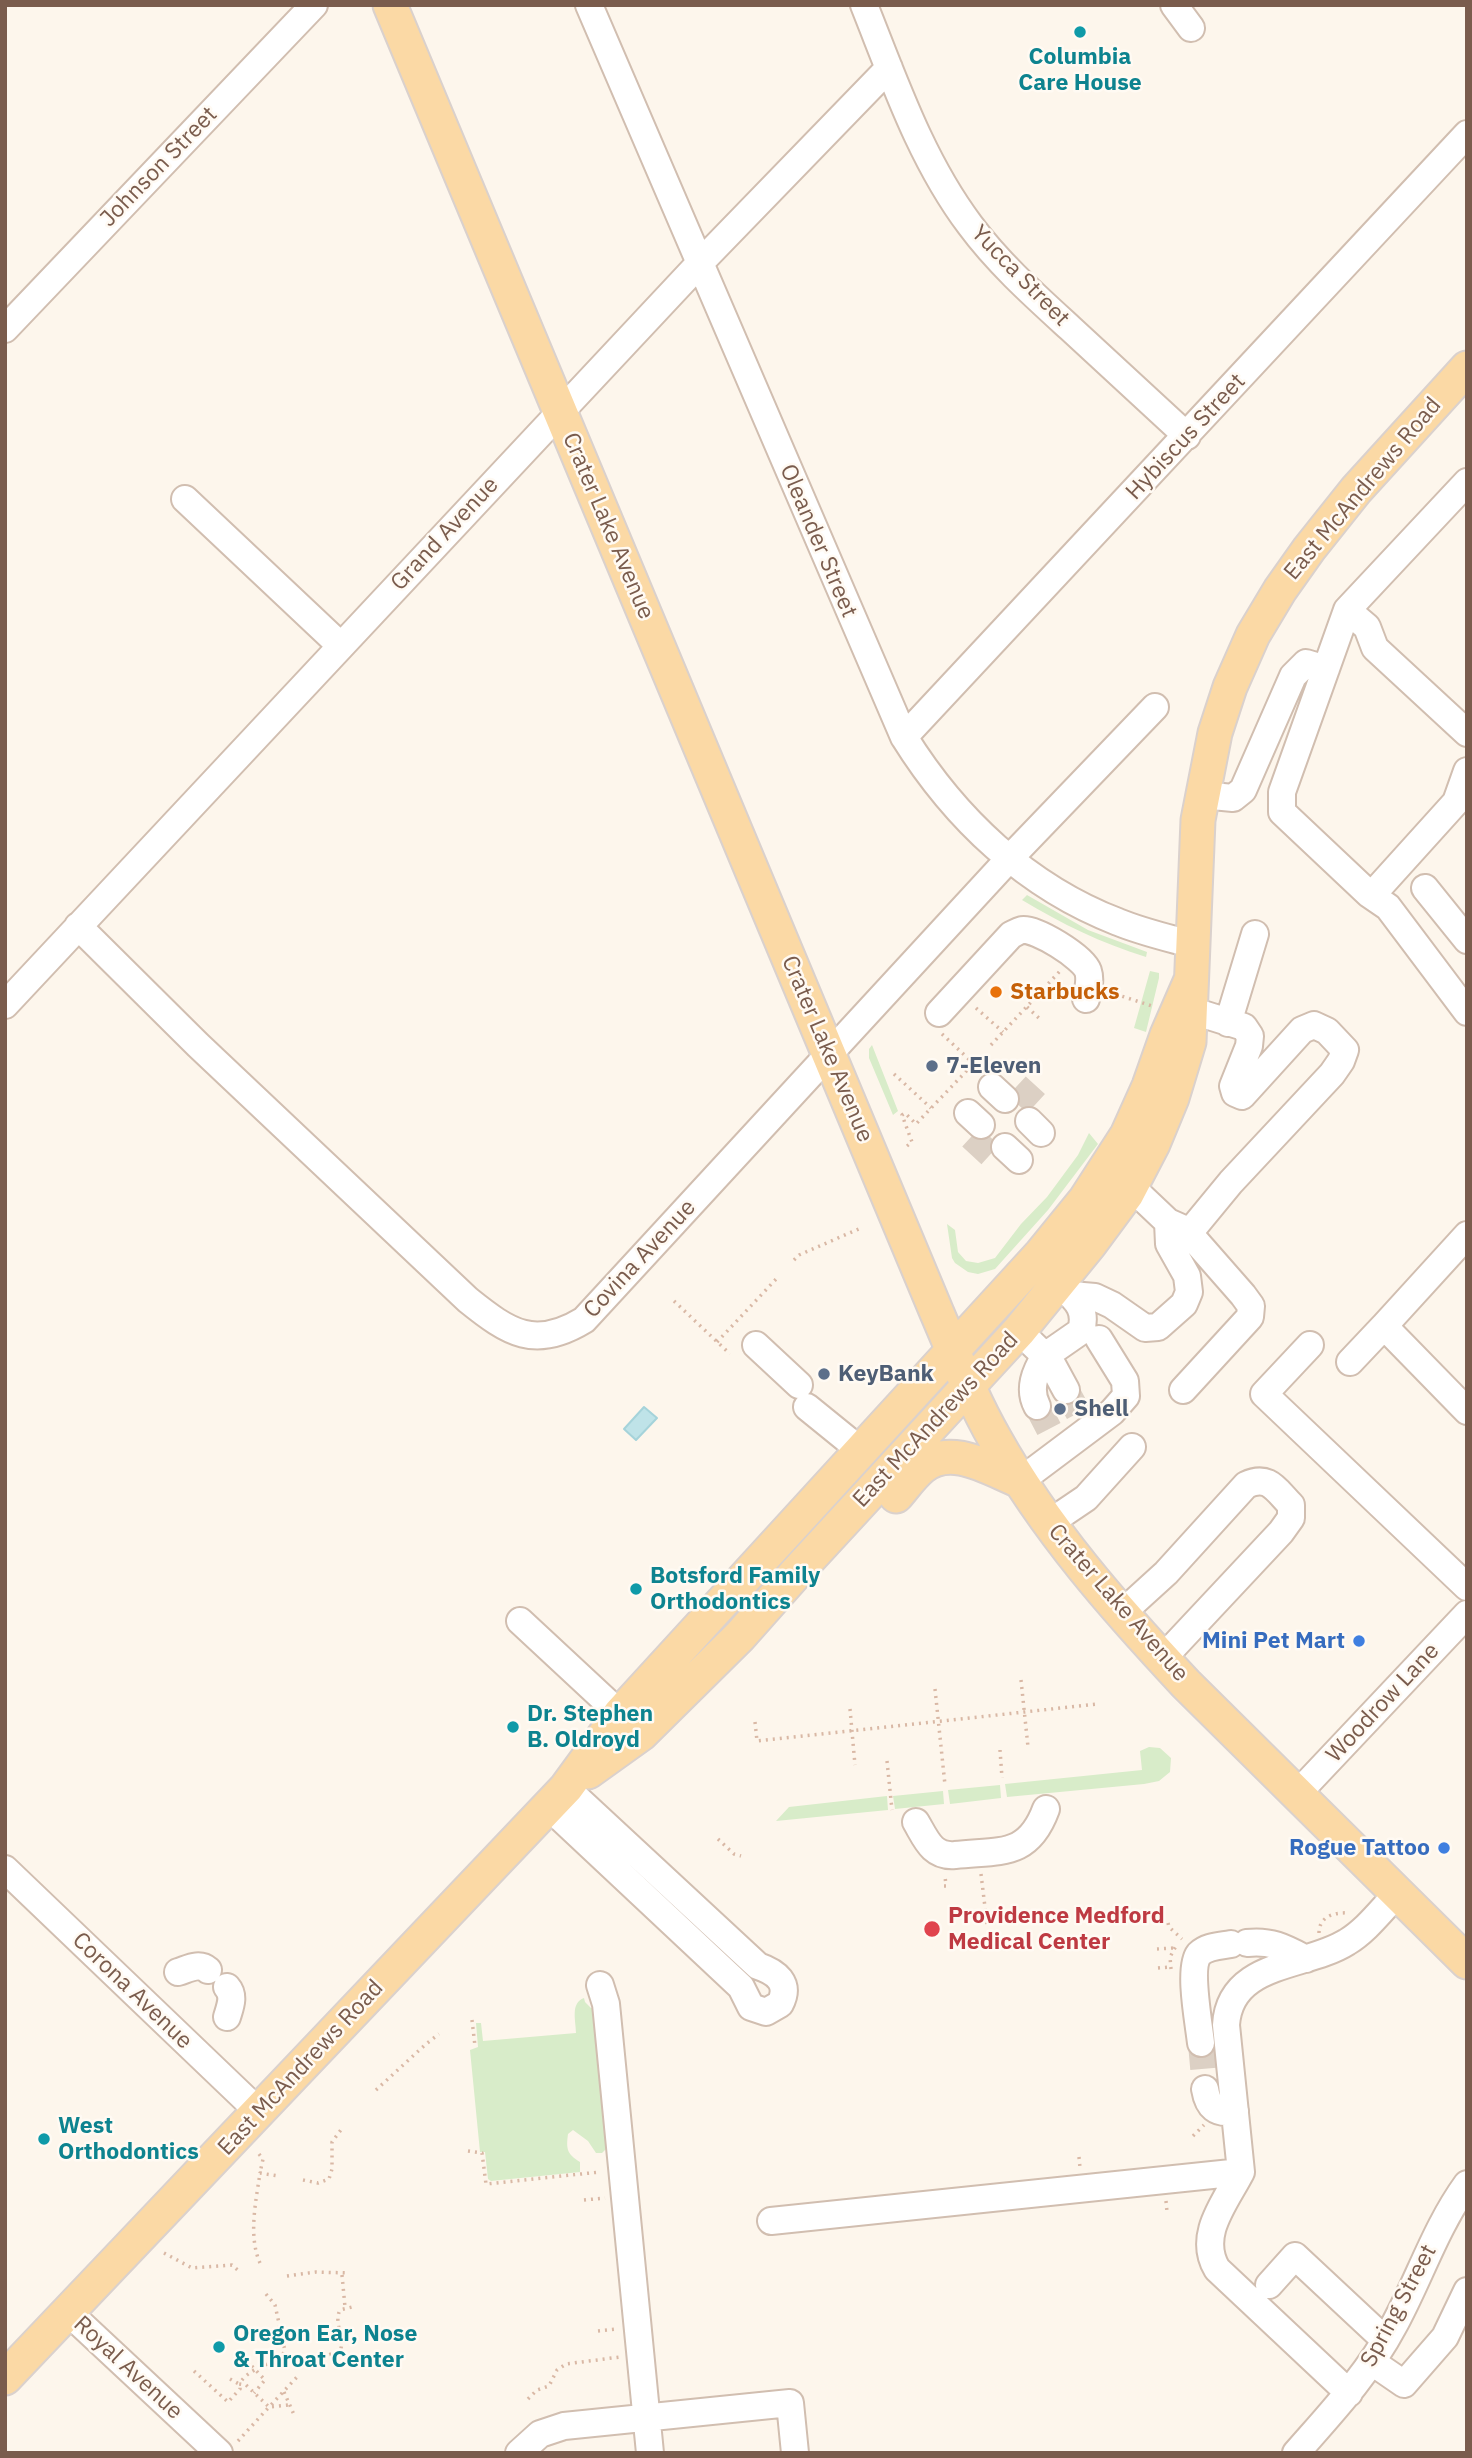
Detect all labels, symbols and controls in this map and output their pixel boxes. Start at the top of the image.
marker: Columbia Care House [1072,24,1088,40]
place label: Columbia Care House [1018,43,1142,97]
street label: Johnson Street [95,101,223,233]
street label: Yucca Street [965,220,1075,332]
street label: Hybiscus Street [1121,368,1251,506]
street label: East McAndrews Road [1279,392,1447,586]
street label: Crater Lake Avenue [556,429,660,623]
street label: Oleander Street [773,460,863,622]
street label: Grand Avenue [385,471,505,597]
street label: Crater Lake Avenue [775,952,879,1146]
place label: Starbucks [1010,978,1120,1006]
marker: Starbucks [988,984,1004,1000]
place label: 7-Eleven [946,1052,1042,1080]
marker: 7-Eleven [924,1058,940,1074]
street label: Covina Avenue [578,1194,702,1324]
street label: East McAndrews Road [848,1327,1024,1513]
place label: KeyBank [838,1360,934,1388]
marker: KeyBank [816,1366,832,1382]
place label: Shell [1074,1395,1129,1423]
marker: Shell [1052,1401,1068,1417]
street label: Crater Lake Avenue [1042,1519,1194,1687]
place label: Botsford Family Orthodontics [650,1562,820,1616]
marker: Botsford Family Orthodontics [628,1581,644,1597]
place label: Mini Pet Mart [1202,1627,1345,1655]
marker: Mini Pet Mart [1351,1633,1367,1649]
street label: Woodrow Lane [1321,1638,1445,1768]
place label: Dr. Stephen B. Oldroyd [527,1700,653,1754]
marker: Dr. Stephen B. Oldroyd [505,1719,521,1735]
place label: Rogue Tattoo [1289,1834,1430,1862]
marker: Rogue Tattoo [1436,1840,1452,1856]
place label: Providence Medford Medical Center [948,1902,1165,1956]
marker: Providence Medford Medical Center [922,1919,942,1939]
street label: Corona Avenue [66,1927,198,2055]
street label: East McAndrews Road [213,1975,389,2161]
place label: West Orthodontics [58,2112,199,2166]
marker: West Orthodontics [36,2131,52,2147]
street label: Spring Street [1355,2240,1443,2372]
street label: Royal Avenue [68,2310,188,2426]
place label: Oregon Ear, Nose & Throat Center [233,2320,417,2374]
marker: Oregon Ear, Nose & Throat Center [211,2339,227,2355]

